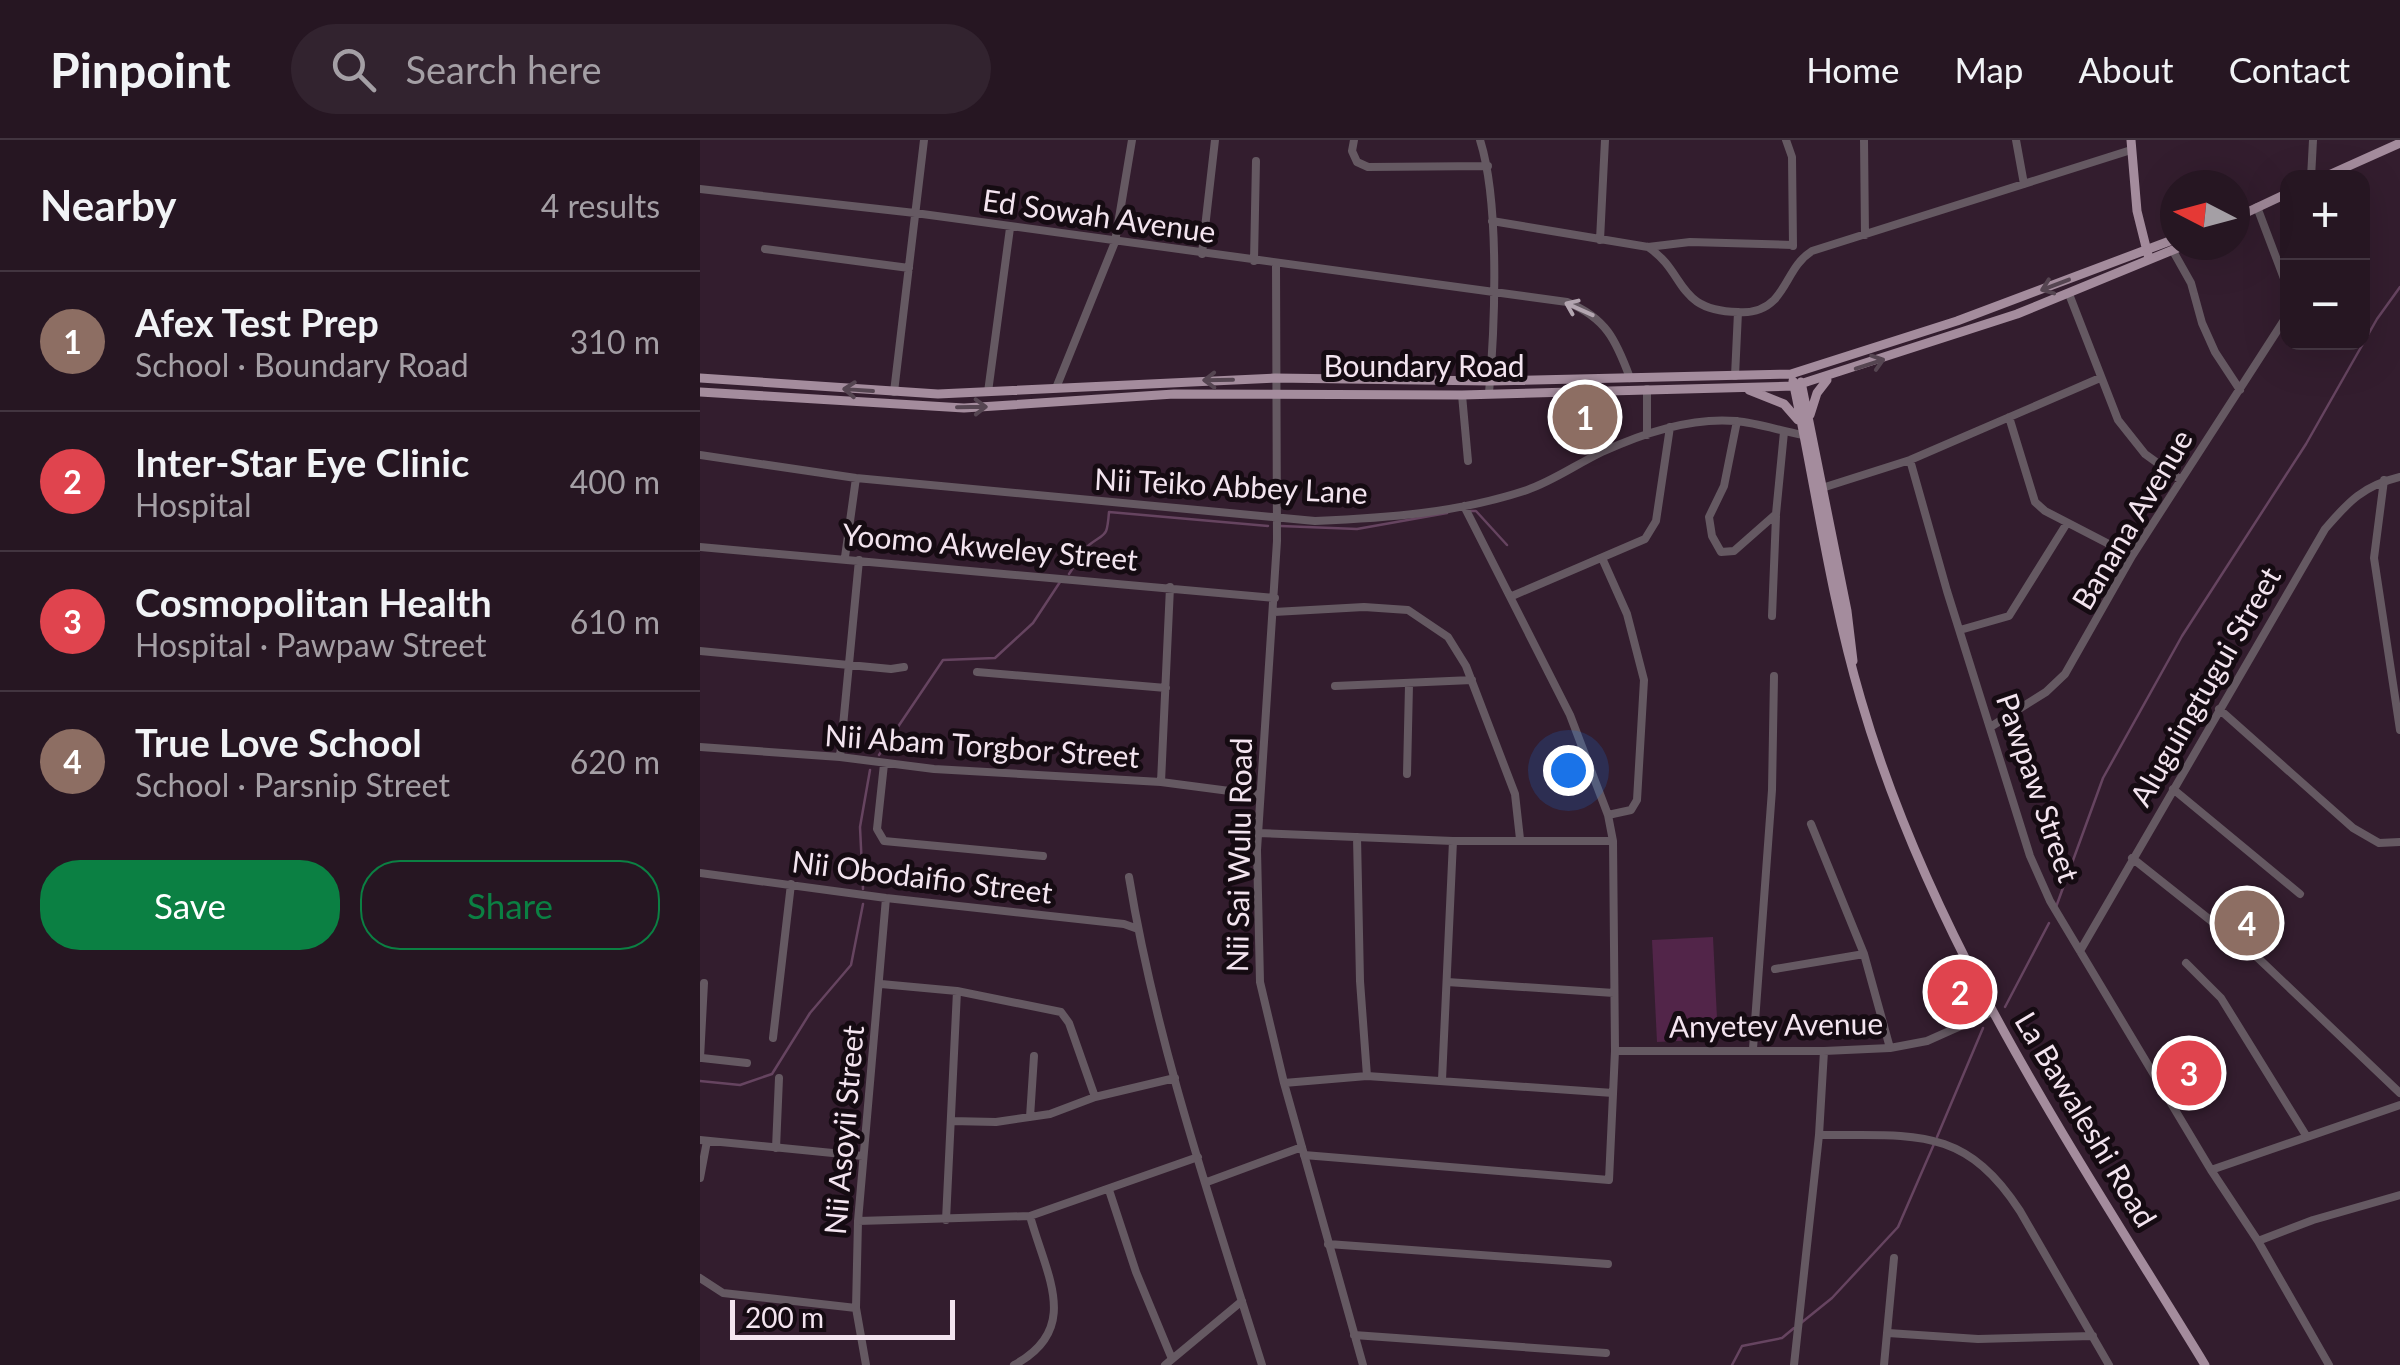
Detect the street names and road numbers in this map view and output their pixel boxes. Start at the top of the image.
street label: Ed Sowah Avenue [980,181,1218,249]
street label: Boundary Road [1323,347,1525,383]
street label: Banana Avenue [2063,423,2199,615]
street label: Nii Teiko Abbey Lane [1094,460,1369,510]
street label: Yoomo Akweley Street [841,515,1140,577]
street label: Aluguingtugui Street [2121,560,2287,812]
street label: Pawpaw Street [1990,688,2088,887]
street label: Nii Abam Torgbor Street [824,716,1141,774]
street label: Nii Sai Wulu Road [1218,737,1258,973]
street label: Nii Obodaifio Street [790,842,1055,910]
street label: Anyetey Avenue [1669,1004,1883,1044]
street label: La Bawaleshi Road [2008,1005,2165,1233]
street label: Nii Asoyii Street [816,1023,870,1236]

